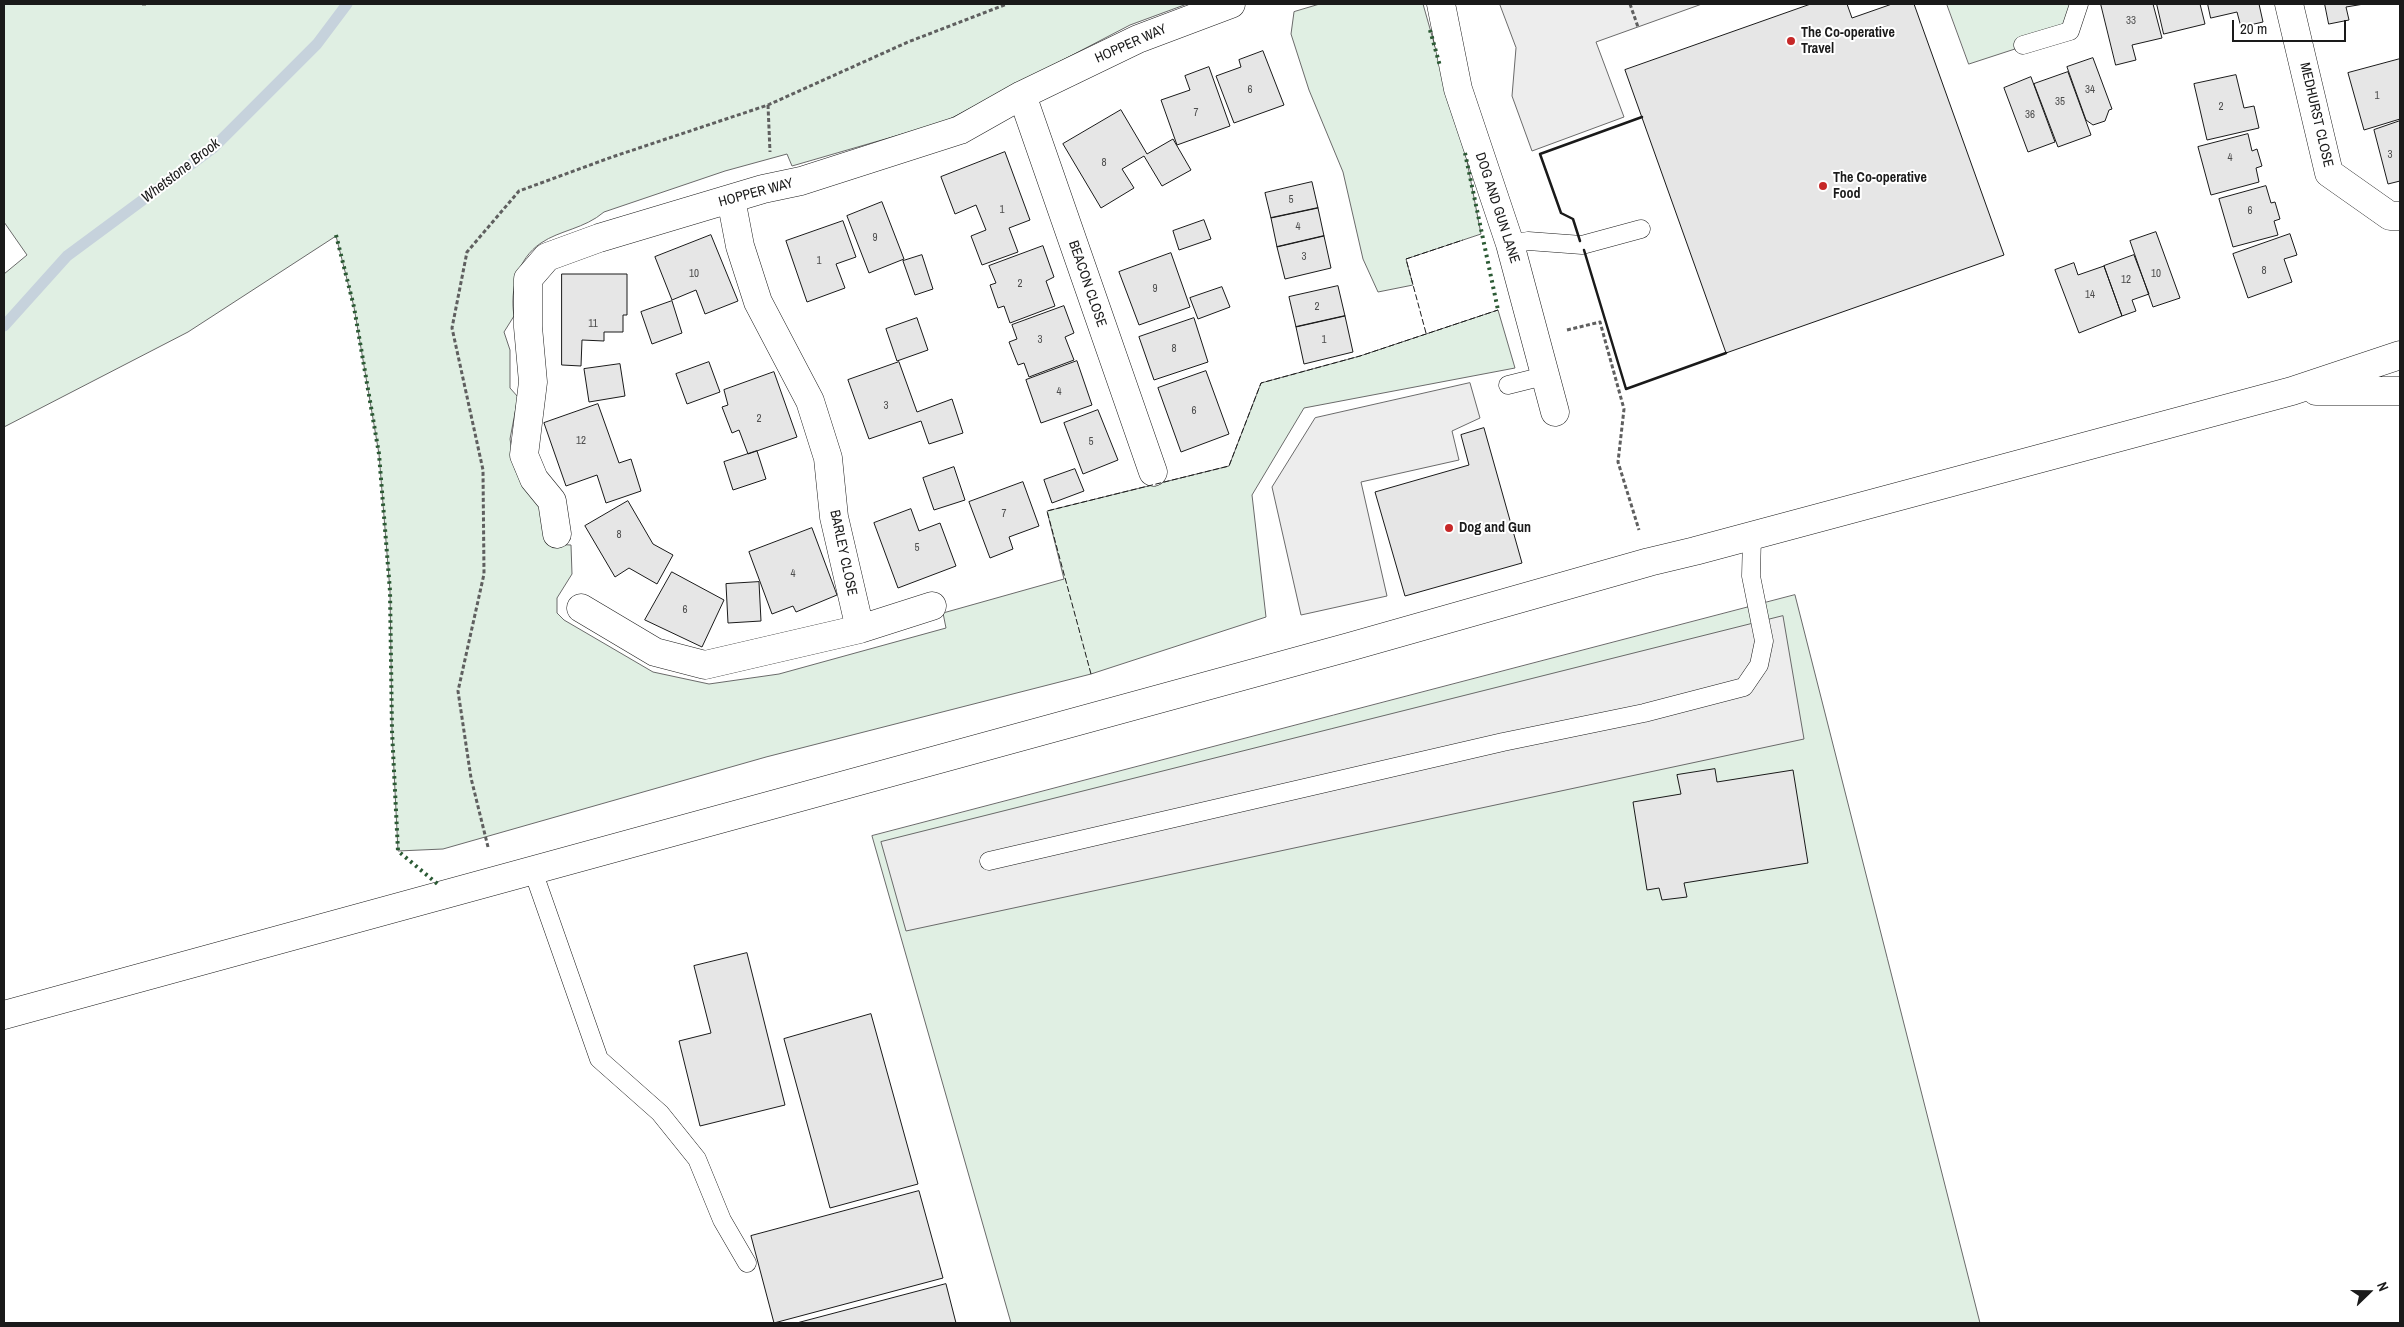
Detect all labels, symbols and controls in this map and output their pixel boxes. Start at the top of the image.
scale bar [2234,10,2348,42]
house number: 33 [2126,14,2136,28]
text: 20 m [2240,18,2267,39]
street label: HOPPER WAY [1093,21,1169,67]
place label: The Co-operative Travel [1801,25,1895,58]
marker: The Co-operative Travel [1785,35,1797,47]
street label: MEDHURST CLOSE [2296,61,2336,169]
house number: 6 [1247,83,1253,97]
house number: 34 [2085,83,2095,97]
house number: 1 [2374,89,2380,103]
house number: 35 [2055,95,2065,109]
house number: 2 [2218,100,2224,114]
house number: 7 [1193,106,1199,120]
house number: 36 [2025,108,2035,122]
water label: Whetstone Brook [138,135,224,207]
house number: 3 [2387,148,2393,162]
street label: DOG AND GUN LANE [1471,151,1523,265]
house number: 4 [2227,151,2233,165]
house number: 8 [1101,156,1107,170]
place label: The Co-operative Food [1833,170,1927,202]
street label: HOPPER WAY [717,175,795,211]
marker: The Co-operative Food [1817,180,1829,192]
house number: 5 [1288,193,1294,207]
house number: 1 [999,203,1005,217]
house number: 6 [2247,204,2253,218]
house number: 4 [1295,220,1301,234]
house number: 9 [872,231,878,245]
street label: BEACON CLOSE [1064,238,1110,330]
house number: 3 [1301,250,1307,264]
house number: 1 [816,254,822,268]
house number: 8 [2261,264,2267,278]
house number: 10 [689,267,699,281]
house number: 10 [2151,267,2161,281]
house number: 12 [2121,273,2131,287]
house number: 2 [1017,277,1023,291]
house number: 9 [1152,282,1158,296]
house number: 14 [2085,288,2095,302]
house number: 2 [1314,300,1320,314]
house number: 11 [588,317,598,331]
house number: 3 [1037,333,1043,347]
house number: 1 [1321,333,1327,347]
house number: 8 [1171,342,1177,356]
house number: 4 [1056,385,1062,399]
house number: 3 [883,399,889,413]
house number: 6 [1191,404,1197,418]
house number: 2 [756,412,762,426]
house number: 12 [576,434,586,448]
house number: 5 [1088,435,1094,449]
house number: 7 [1001,507,1007,521]
street label: BARLEY CLOSE [826,509,860,597]
place label: Dog and Gun [1459,520,1531,536]
marker: Dog and Gun [1443,522,1455,534]
house number: 8 [616,528,622,542]
house number: 5 [914,541,920,555]
house number: 4 [790,567,796,581]
house number: 6 [682,603,688,617]
north arrow [2344,1267,2394,1317]
text: N [2373,1279,2393,1294]

